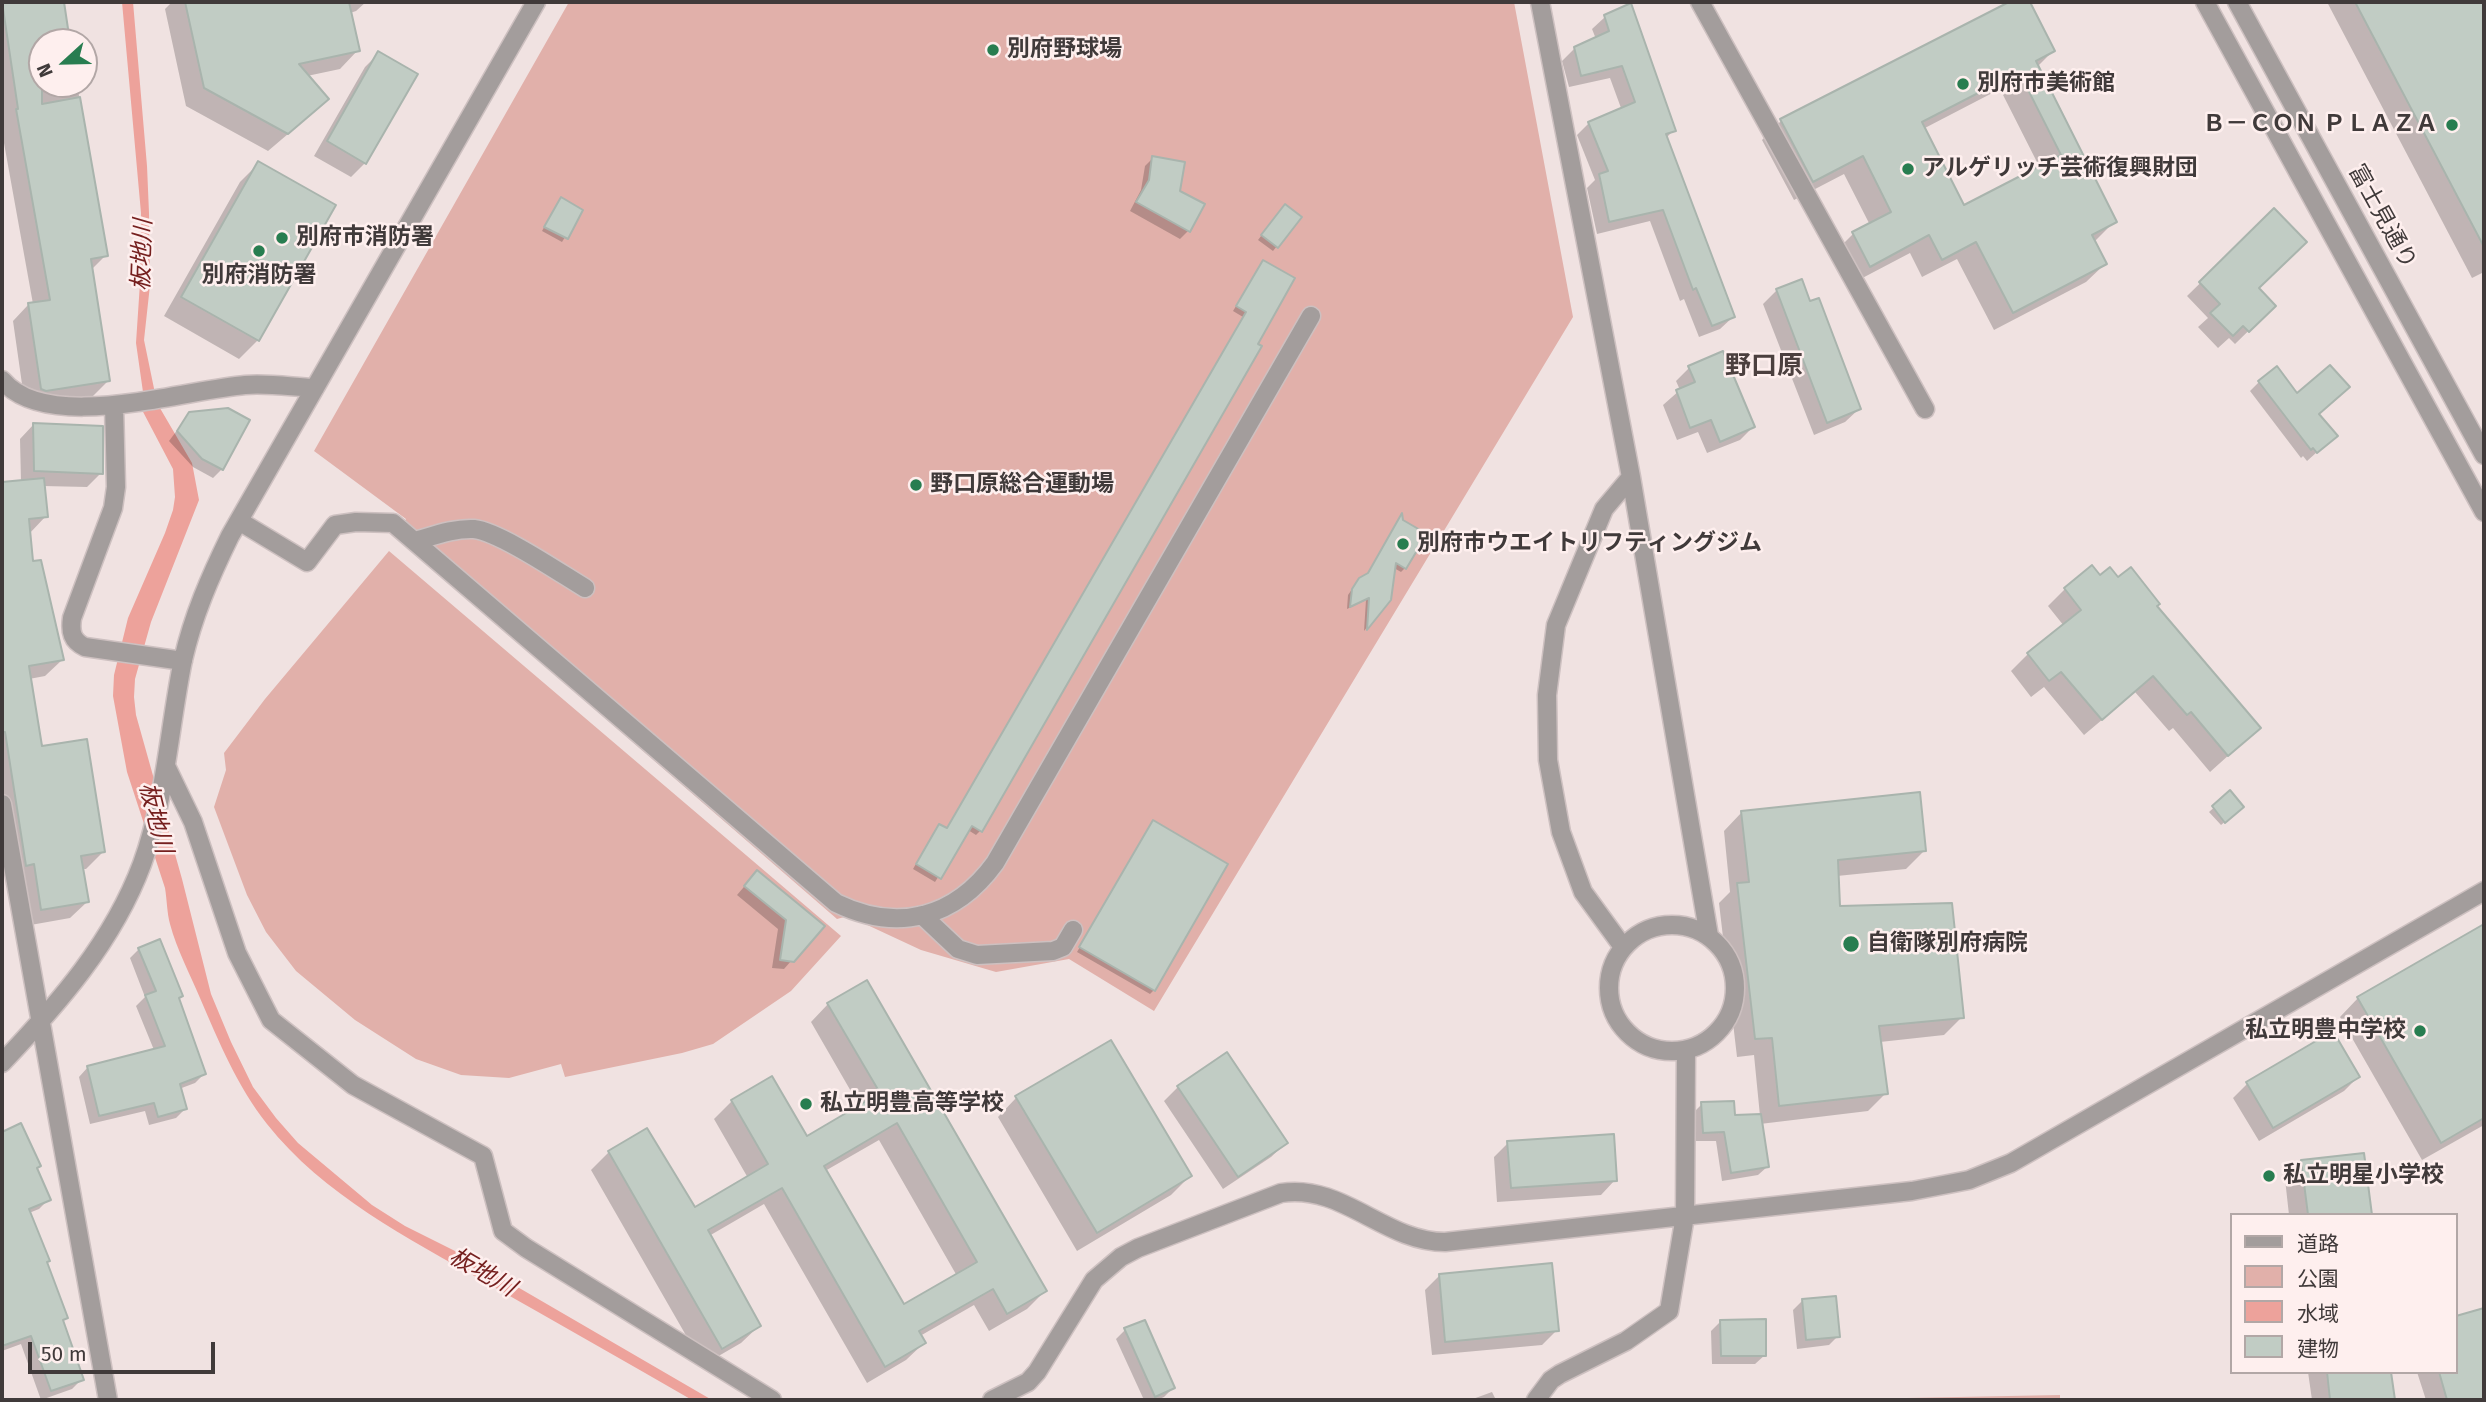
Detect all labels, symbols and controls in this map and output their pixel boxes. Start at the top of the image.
north arrow [28,28,98,98]
place label: 別府野球場 [1007,36,1122,64]
marker: 別府野球場 [985,42,1001,58]
text: N [32,60,58,80]
place label: 別府市美術館 [1977,70,2115,98]
marker: 別府市美術館 [1955,76,1971,92]
place label: Ｂ－ＣＯＮ ＰＬＡＺＡ [2203,111,2438,139]
marker: Ｂ－ＣＯＮ ＰＬＡＺＡ [2444,117,2460,133]
place label: アルゲリッチ芸術復興財団 [1922,155,2198,183]
street label: 富士見通り [2342,160,2422,274]
marker: アルゲリッチ芸術復興財団 [1900,161,1916,177]
water label: 板地川 [127,219,159,291]
place label: 別府市消防署 [296,224,434,252]
marker: 別府市消防署 [274,230,290,246]
marker: 別府消防署 [251,243,267,259]
place label: 別府消防署 [202,262,316,290]
district label: 野口原 [1725,351,1803,383]
place label: 野口原総合運動場 [930,471,1114,499]
marker: 野口原総合運動場 [908,477,924,493]
place label: 別府市ウエイトリフティングジム [1417,530,1762,558]
marker: 別府市ウエイトリフティングジム [1395,536,1411,552]
water label: 板地川 [132,780,178,856]
place label: 自衛隊別府病院 [1867,930,2028,958]
marker: 自衛隊別府病院 [1841,934,1861,954]
place label: 私立明豊中学校 [2245,1017,2406,1045]
marker: 私立明豊中学校 [2412,1023,2428,1039]
place label: 私立明豊高等学校 [820,1090,1004,1118]
marker: 私立明豊高等学校 [798,1096,814,1112]
place label: 私立明星小学校 [2283,1162,2444,1190]
marker: 私立明星小学校 [2261,1168,2277,1184]
legend [2230,1213,2458,1374]
text: 道路 [2297,1231,2339,1257]
water label: 板地川 [444,1243,520,1303]
text: 公園 [2297,1266,2339,1292]
text: 水域 [2297,1301,2339,1327]
scale bar [32,1328,219,1372]
text: 建物 [2297,1336,2339,1362]
text: 50 m [41,1341,87,1367]

